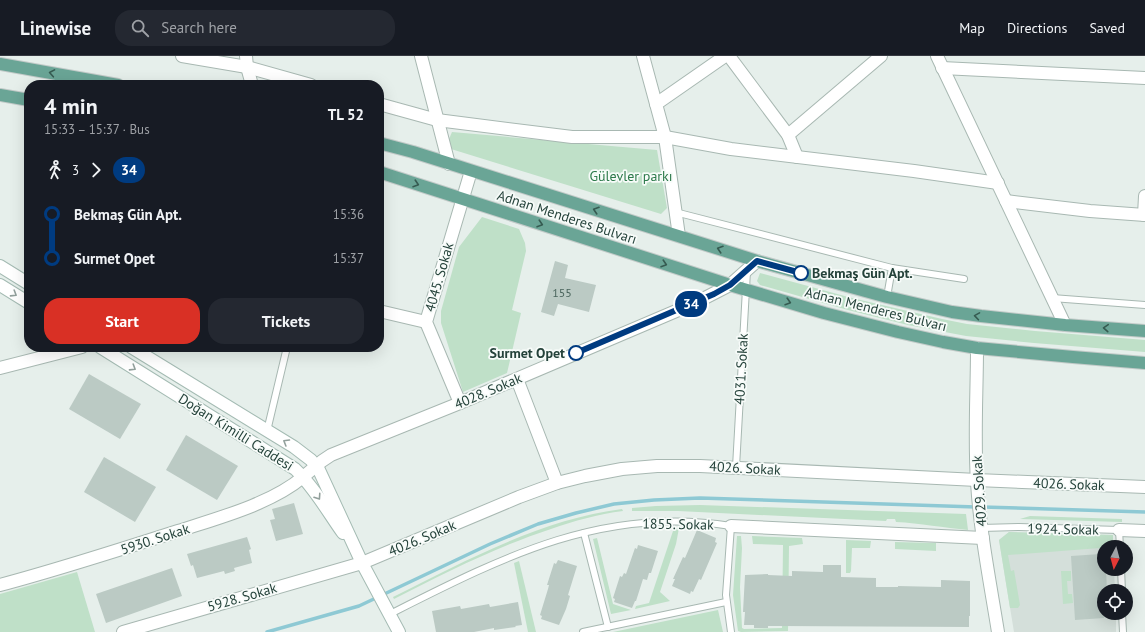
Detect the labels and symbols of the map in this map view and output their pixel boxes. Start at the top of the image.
one-way arrow [49,69,56,78]
park label: Gülevler parkı [589,167,673,185]
one-way arrow [413,179,420,188]
street label: Adnan Menderes Bulvarı [495,186,639,248]
one-way arrow [593,206,600,215]
one-way arrow [536,219,543,228]
street label: 4045. Sokak [420,240,458,314]
one-way arrow [717,245,724,254]
one-way arrow [660,259,667,267]
place label: Bekmaş Gün Apt. [812,264,913,282]
marker: Bekmaş Gün Apt. [793,265,809,281]
street label: Adnan Menderes Bulvarı [803,283,949,335]
house number: 155 [552,285,572,300]
one-way arrow [10,289,17,296]
line badge: 34 [673,291,709,317]
one-way arrow [784,297,791,306]
one-way arrow [974,312,980,321]
one-way arrow [1103,323,1109,332]
street label: 4031. Sokak [730,333,752,405]
place label: Surmet Opet [490,344,565,362]
marker: Surmet Opet [568,345,584,361]
one-way arrow [129,363,136,370]
street label: 4028. Sokak [452,369,525,413]
street label: Doğan Kimilli Caddesi [175,389,297,475]
one-way arrow [283,439,290,447]
street label: 4029. Sokak [968,454,990,527]
street label: 4026. Sokak [709,457,781,479]
street label: 4026. Sokak [1033,474,1105,494]
one-way arrow [313,493,320,500]
street label: 1855. Sokak [642,514,714,534]
street label: 4026. Sokak [386,516,459,560]
street label: 5930. Sokak [118,519,192,559]
street label: 1924. Sokak [1027,519,1099,539]
north arrow [1097,540,1133,576]
street label: 5928. Sokak [205,578,279,616]

